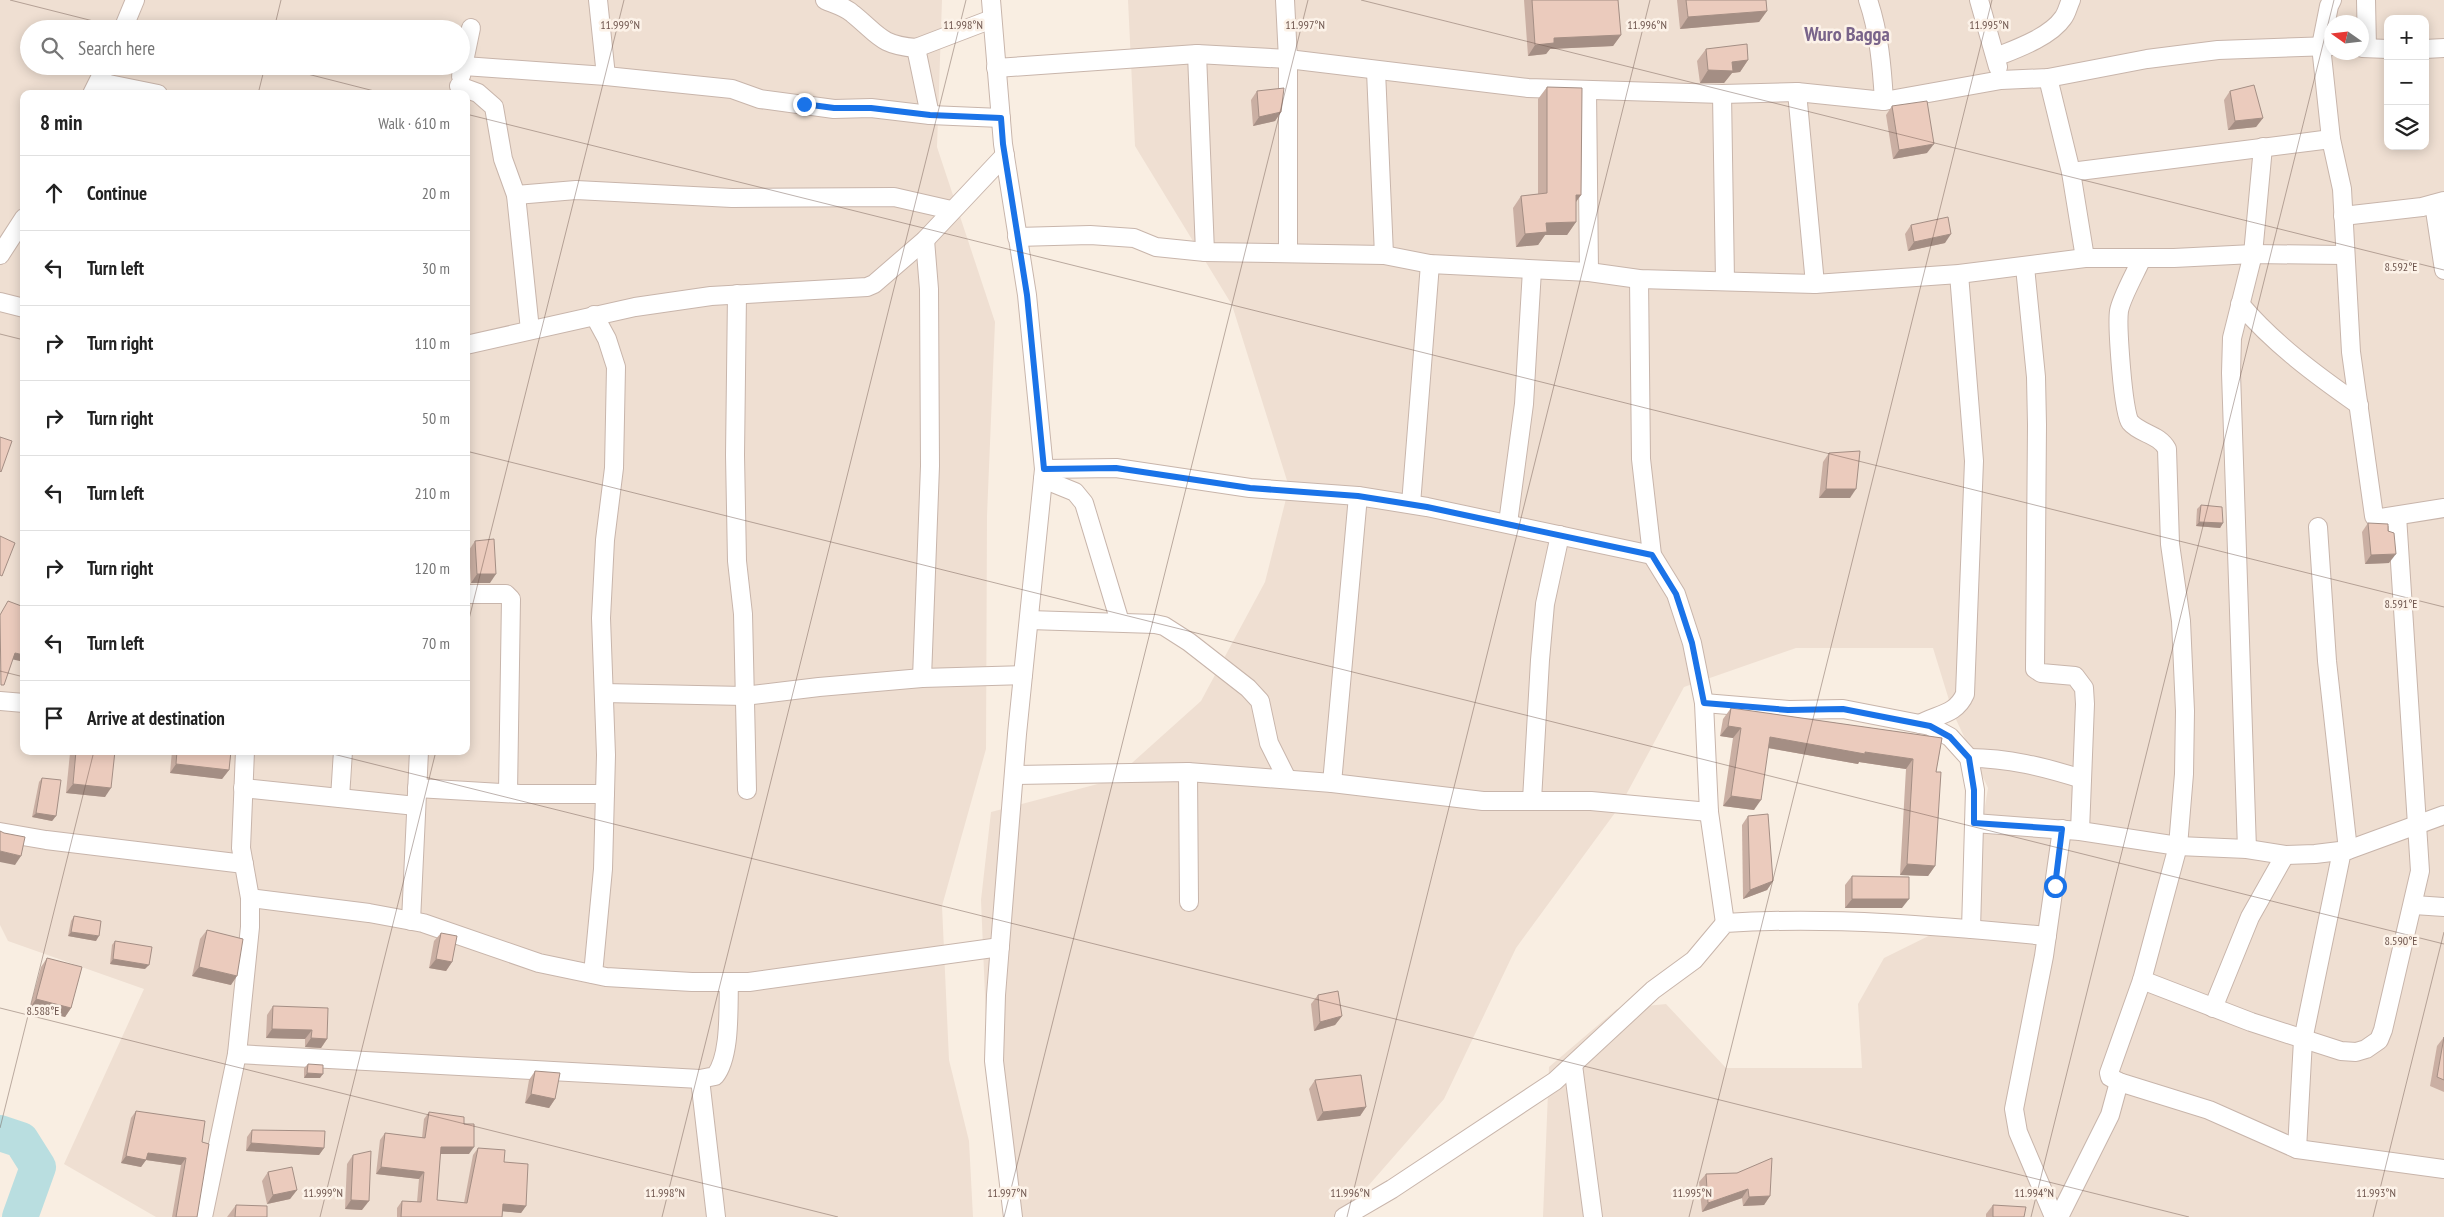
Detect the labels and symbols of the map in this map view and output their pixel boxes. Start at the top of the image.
north arrow [2324,15,2369,60]
text: 11.999°N [600,17,640,32]
text: 11.998°N [943,17,983,32]
text: 11.997°N [1285,17,1325,32]
text: 11.996°N [1627,17,1667,32]
text: 11.995°N [1969,17,2009,32]
district label: Wuro Bagga [1803,21,1890,47]
route end [793,93,816,116]
text: 8.592°E [2385,259,2418,274]
text: 8.591°E [2385,596,2418,611]
route start [2044,875,2067,898]
text: 8.590°E [2385,933,2418,948]
text: 8.588°E [27,1003,60,1018]
text: 11.999°N [303,1185,343,1200]
text: 11.998°N [645,1185,685,1200]
text: 11.997°N [987,1185,1027,1200]
text: 11.996°N [1330,1185,1370,1200]
text: 11.995°N [1672,1185,1712,1200]
text: 11.994°N [2014,1185,2054,1200]
text: 11.993°N [2356,1185,2396,1200]

